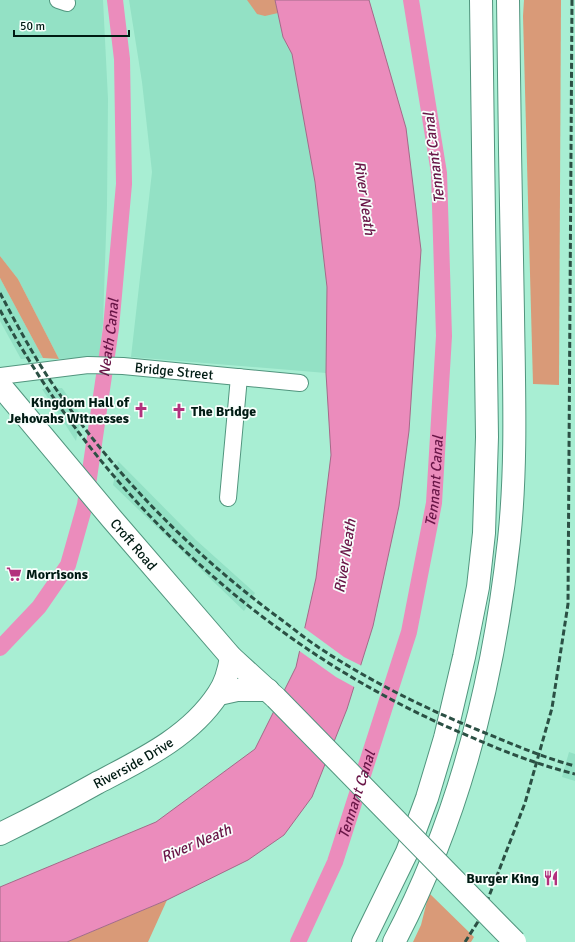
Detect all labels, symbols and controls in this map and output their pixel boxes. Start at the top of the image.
scale bar [14,12,129,38]
text: 50 m [20,19,45,34]
water label: Tennant Canal [419,110,448,204]
water label: River Neath [351,160,379,237]
water label: Neath Canal [95,296,123,378]
street label: Bridge Street [134,359,214,383]
place label: Kingdom Hall of Jehovahs Witnesses [8,394,130,427]
church icon: Kingdom Hall of Jehovahs Witnesses [132,401,150,419]
church icon: The Bridge [170,402,188,420]
place label: The Bridge [191,403,256,420]
water label: Tennant Canal [421,434,447,528]
street label: Croft Road [107,515,161,574]
water label: River Neath [330,517,360,594]
supermarket icon: Morrisons [5,565,23,583]
place label: Morrisons [26,566,88,583]
street label: Riverside Drive [90,733,177,792]
water label: Tennant Canal [334,747,380,841]
water label: River Neath [158,820,235,866]
restaurant icon: Burger King [542,869,560,887]
place label: Burger King [466,870,539,887]

